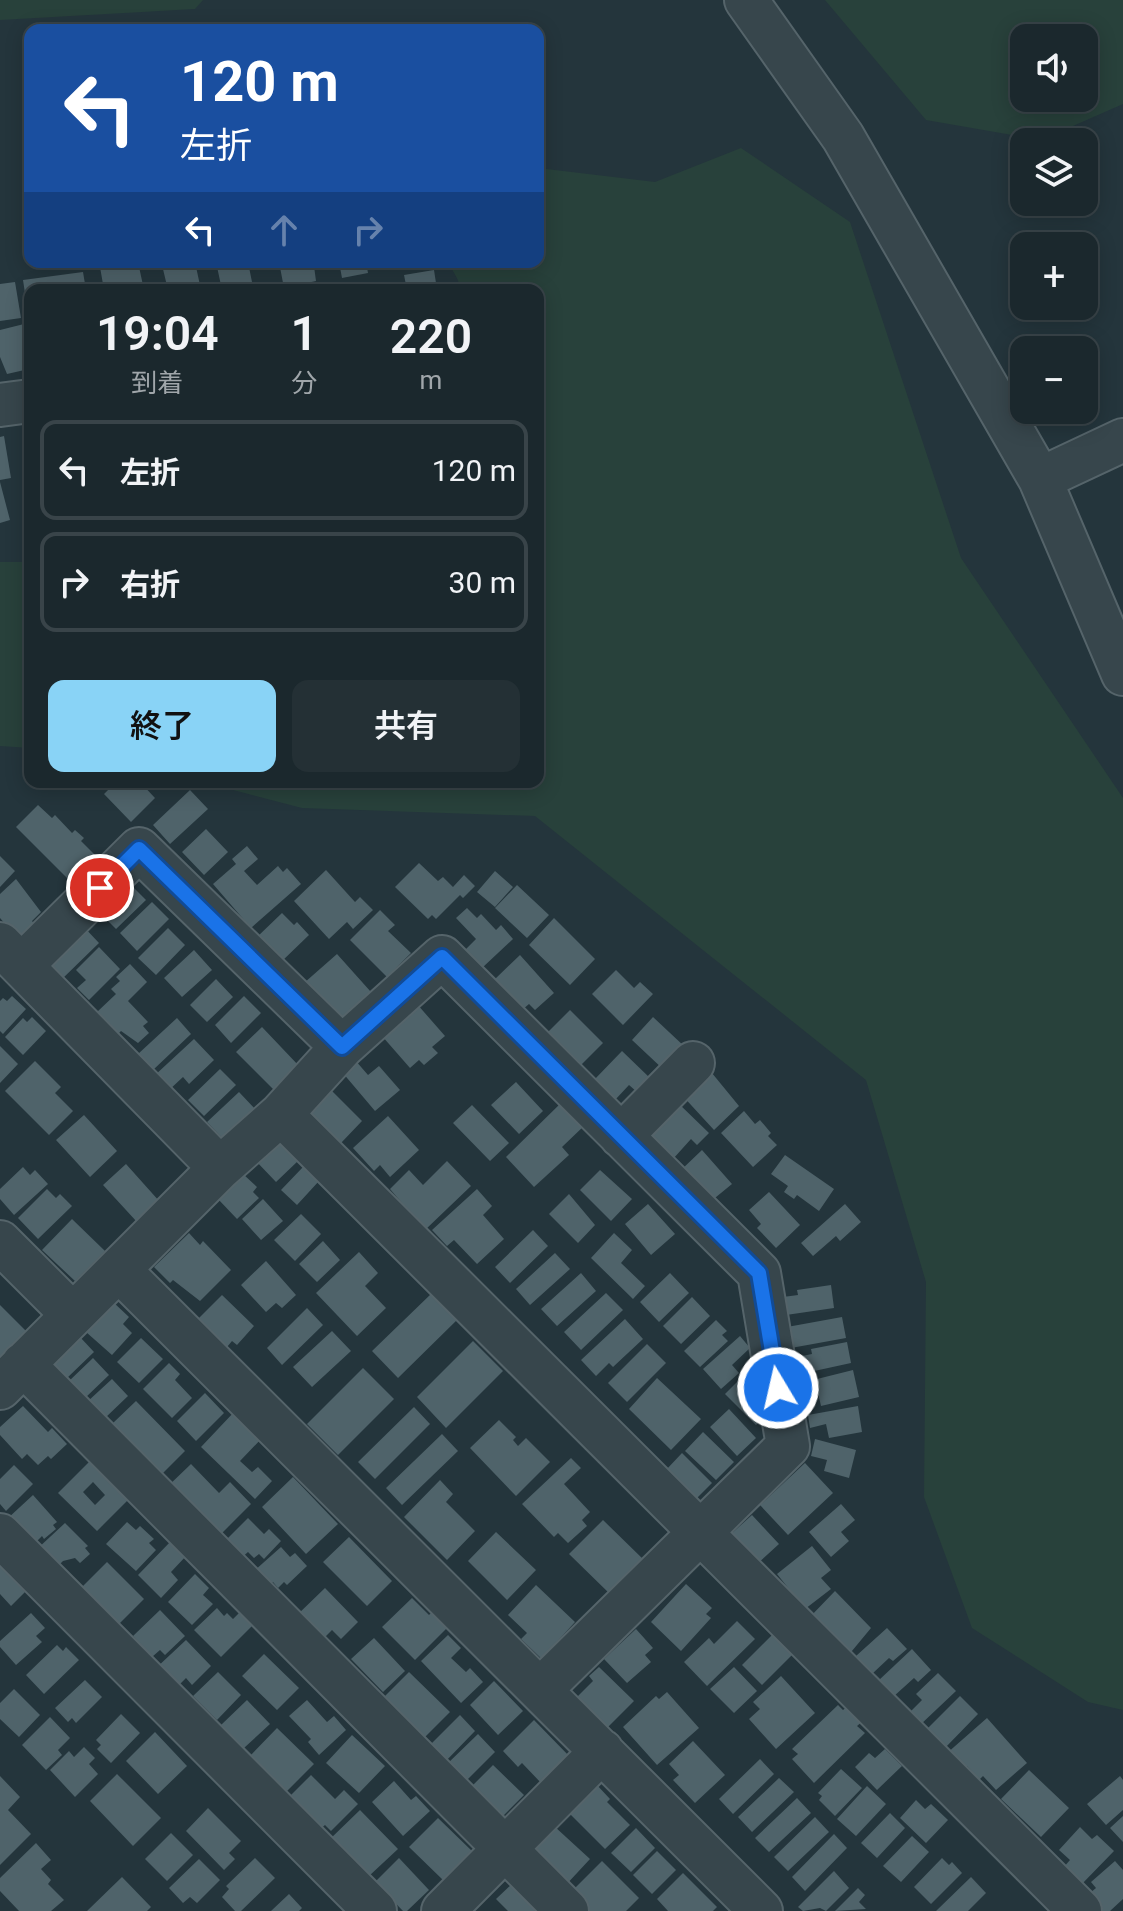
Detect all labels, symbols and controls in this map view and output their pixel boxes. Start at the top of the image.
map controls [1010,24,1098,424]
button: sound [1010,24,1098,112]
text: 120 m [180,49,339,115]
icon: left [48,56,152,160]
text: 左折 [180,125,252,167]
button: layers [1010,128,1098,216]
icon: left [178,208,222,252]
icon: ahead [262,208,306,252]
icon: right [346,208,390,252]
button: + [1010,232,1098,320]
text: 19:04 [96,305,219,362]
text: 1 [291,305,318,362]
text: 220 [390,308,472,365]
button: − [1010,336,1098,424]
text: m [420,365,442,395]
text: 到着 [131,368,183,398]
text: 分 [291,368,317,398]
icon: left [52,448,96,492]
text: 120 m [432,453,516,488]
text: 左折 [120,455,180,490]
icon: right [52,560,96,604]
text: 30 m [449,565,516,600]
text: 右折 [120,567,180,602]
button: 終了 [48,680,276,772]
button: 共有 [292,680,520,772]
pin [66,854,134,922]
icon: arrive [78,866,122,910]
position arrow [736,1346,820,1430]

